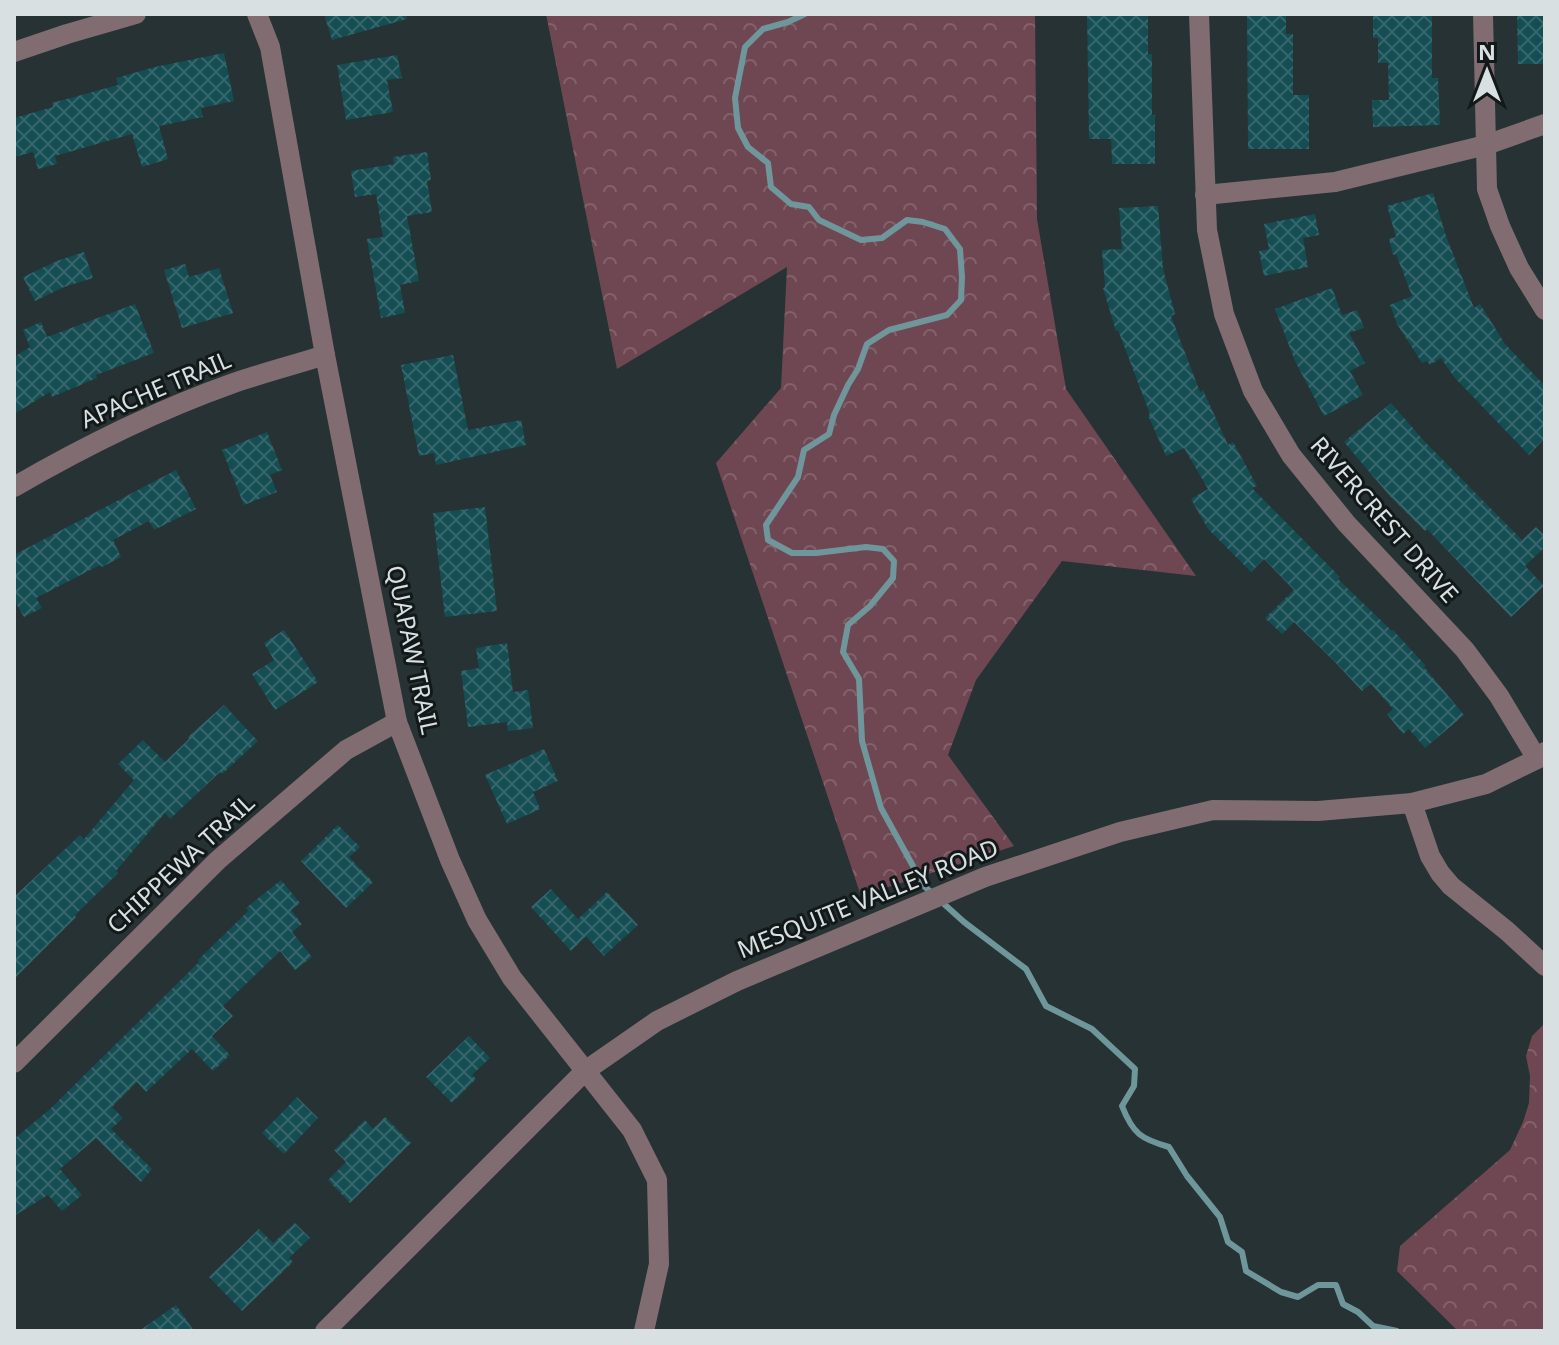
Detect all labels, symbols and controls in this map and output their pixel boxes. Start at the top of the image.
north arrow [1447,32,1527,112]
text: N [1478,36,1496,66]
street label: APACHE TRAIL [75,342,236,435]
street label: RIVERCREST DRIVE [1304,429,1467,609]
street label: QUAPAW TRAIL [379,562,447,737]
street label: CHIPPEWA TRAIL [99,786,261,940]
street label: MESQUITE VALLEY ROAD [732,830,1003,965]

